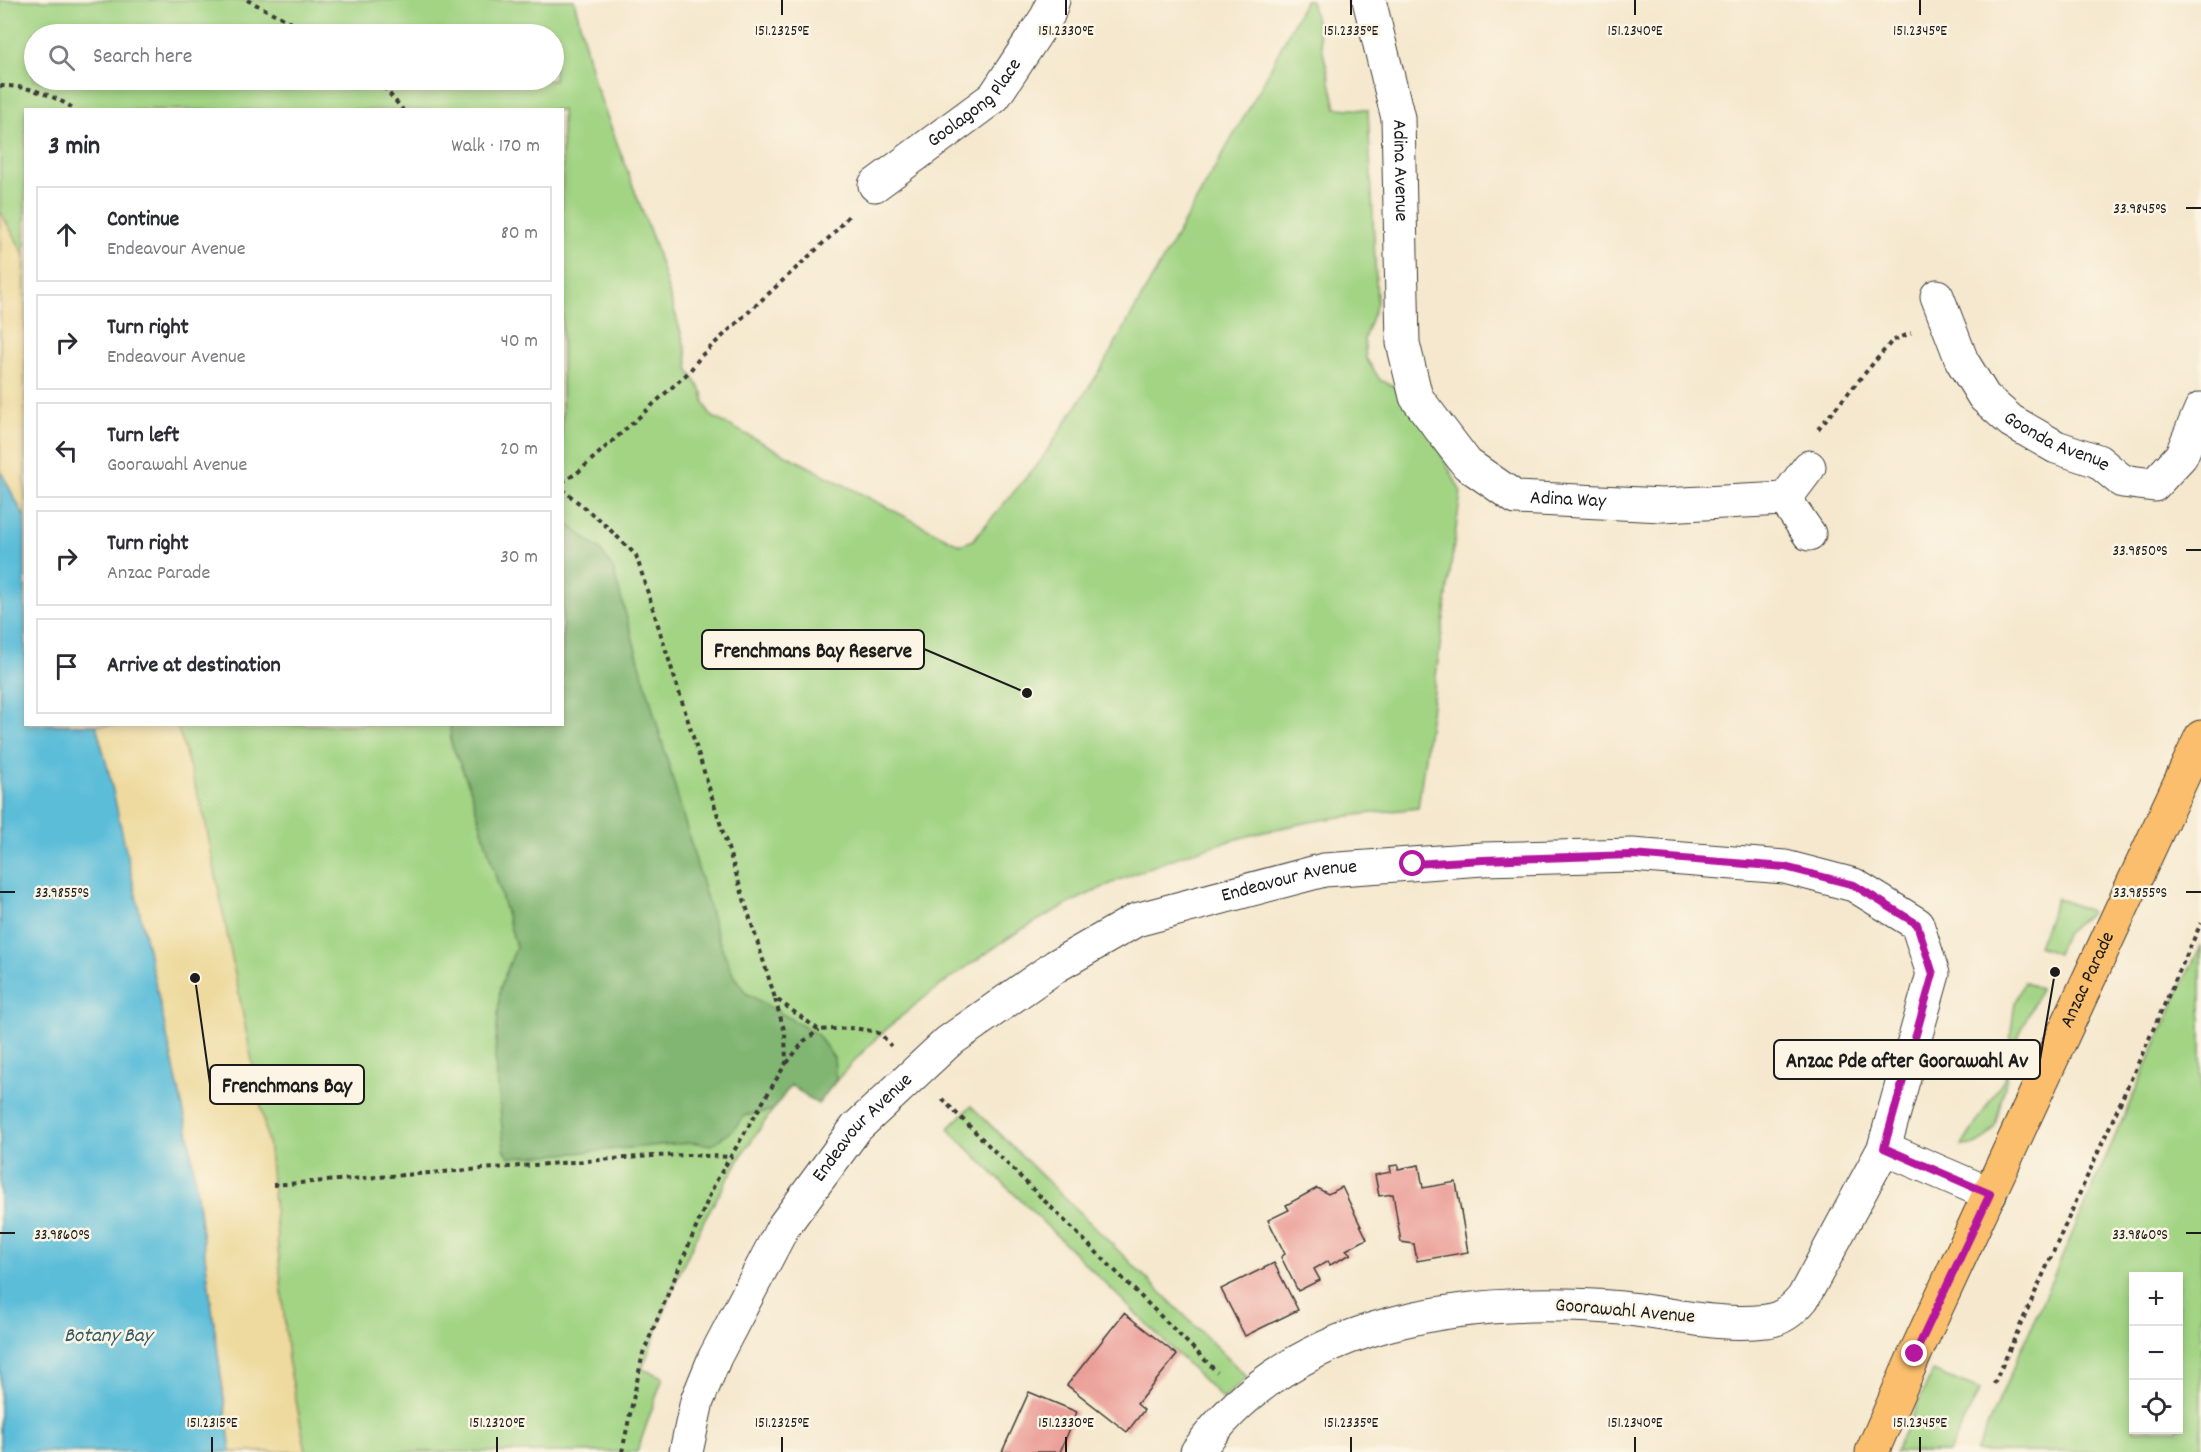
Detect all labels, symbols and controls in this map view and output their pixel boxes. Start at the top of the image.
text: 151.2325°E [755,21,809,43]
text: 151.2330°E [1038,21,1094,43]
text: 151.2335°E [1324,21,1378,43]
text: 151.2340°E [1607,21,1663,43]
text: 151.2345°E [1893,21,1947,43]
search box [24,24,564,90]
icon: search [45,41,78,74]
text: Search here [93,42,192,73]
street label: Goolagong Place [922,53,1030,155]
street label: Adina Avenue [1384,119,1414,222]
text: 3 min [48,129,100,166]
text: Walk · 170 m [451,133,540,161]
text: 33.9845°S [2113,199,2167,221]
text: Continue [107,205,179,236]
icon: ahead [50,218,83,251]
text: 80 m [501,220,538,248]
text: Endeavour Avenue [107,236,245,264]
text: Turn right [107,313,189,344]
icon: right [50,326,83,359]
text: 40 m [500,328,538,356]
text: Endeavour Avenue [107,344,245,372]
street label: Goonda Avenue [1996,405,2116,479]
text: Turn left [107,421,179,452]
icon: left [50,434,83,467]
text: 20 m [500,436,538,464]
text: Goorawahl Avenue [107,452,247,480]
street label: Adina Way [1529,485,1608,516]
text: Turn right [107,529,189,560]
text: 33.9850°S [2112,541,2168,563]
icon: right [50,542,83,575]
text: 30 m [500,544,538,572]
text: Anzac Parade [107,560,210,588]
callout: Frenchmans Bay Reserve [702,630,924,669]
text: Frenchmans Bay Reserve [714,638,912,668]
icon: arrive [50,650,83,683]
text: Arrive at destination [107,651,281,682]
route start [1399,850,1425,876]
street label: Endeavour Avenue [1218,854,1358,911]
text: 33.9855°S [35,883,89,905]
text: 33.9855°S [2113,883,2167,905]
street label: Anzac Parade [2054,927,2123,1033]
callout: Anzac Pde after Goorawahl Av [1774,1040,2040,1079]
text: Anzac Pde after Goorawahl Av [1786,1048,2028,1078]
callout: Frenchmans Bay [210,1065,364,1104]
street label: Endeavour Avenue [806,1067,920,1188]
text: Frenchmans Bay [222,1073,354,1103]
text: 33.9860°S [34,1225,90,1247]
text: 33.9860°S [2112,1225,2168,1247]
map controls [2129,1272,2183,1434]
button: + [2129,1272,2183,1326]
street label: Goorawahl Avenue [1554,1292,1696,1332]
water label: Botany Bay [64,1322,155,1352]
button: − [2129,1326,2183,1380]
route end [1901,1340,1927,1366]
button: locate [2129,1380,2183,1434]
text: 151.2315°E [186,1413,238,1435]
text: 151.2320°E [469,1413,525,1435]
text: 151.2325°E [755,1413,809,1435]
text: 151.2330°E [1038,1413,1094,1435]
text: 151.2335°E [1324,1413,1378,1435]
text: 151.2340°E [1607,1413,1663,1435]
text: 151.2345°E [1893,1413,1947,1435]

